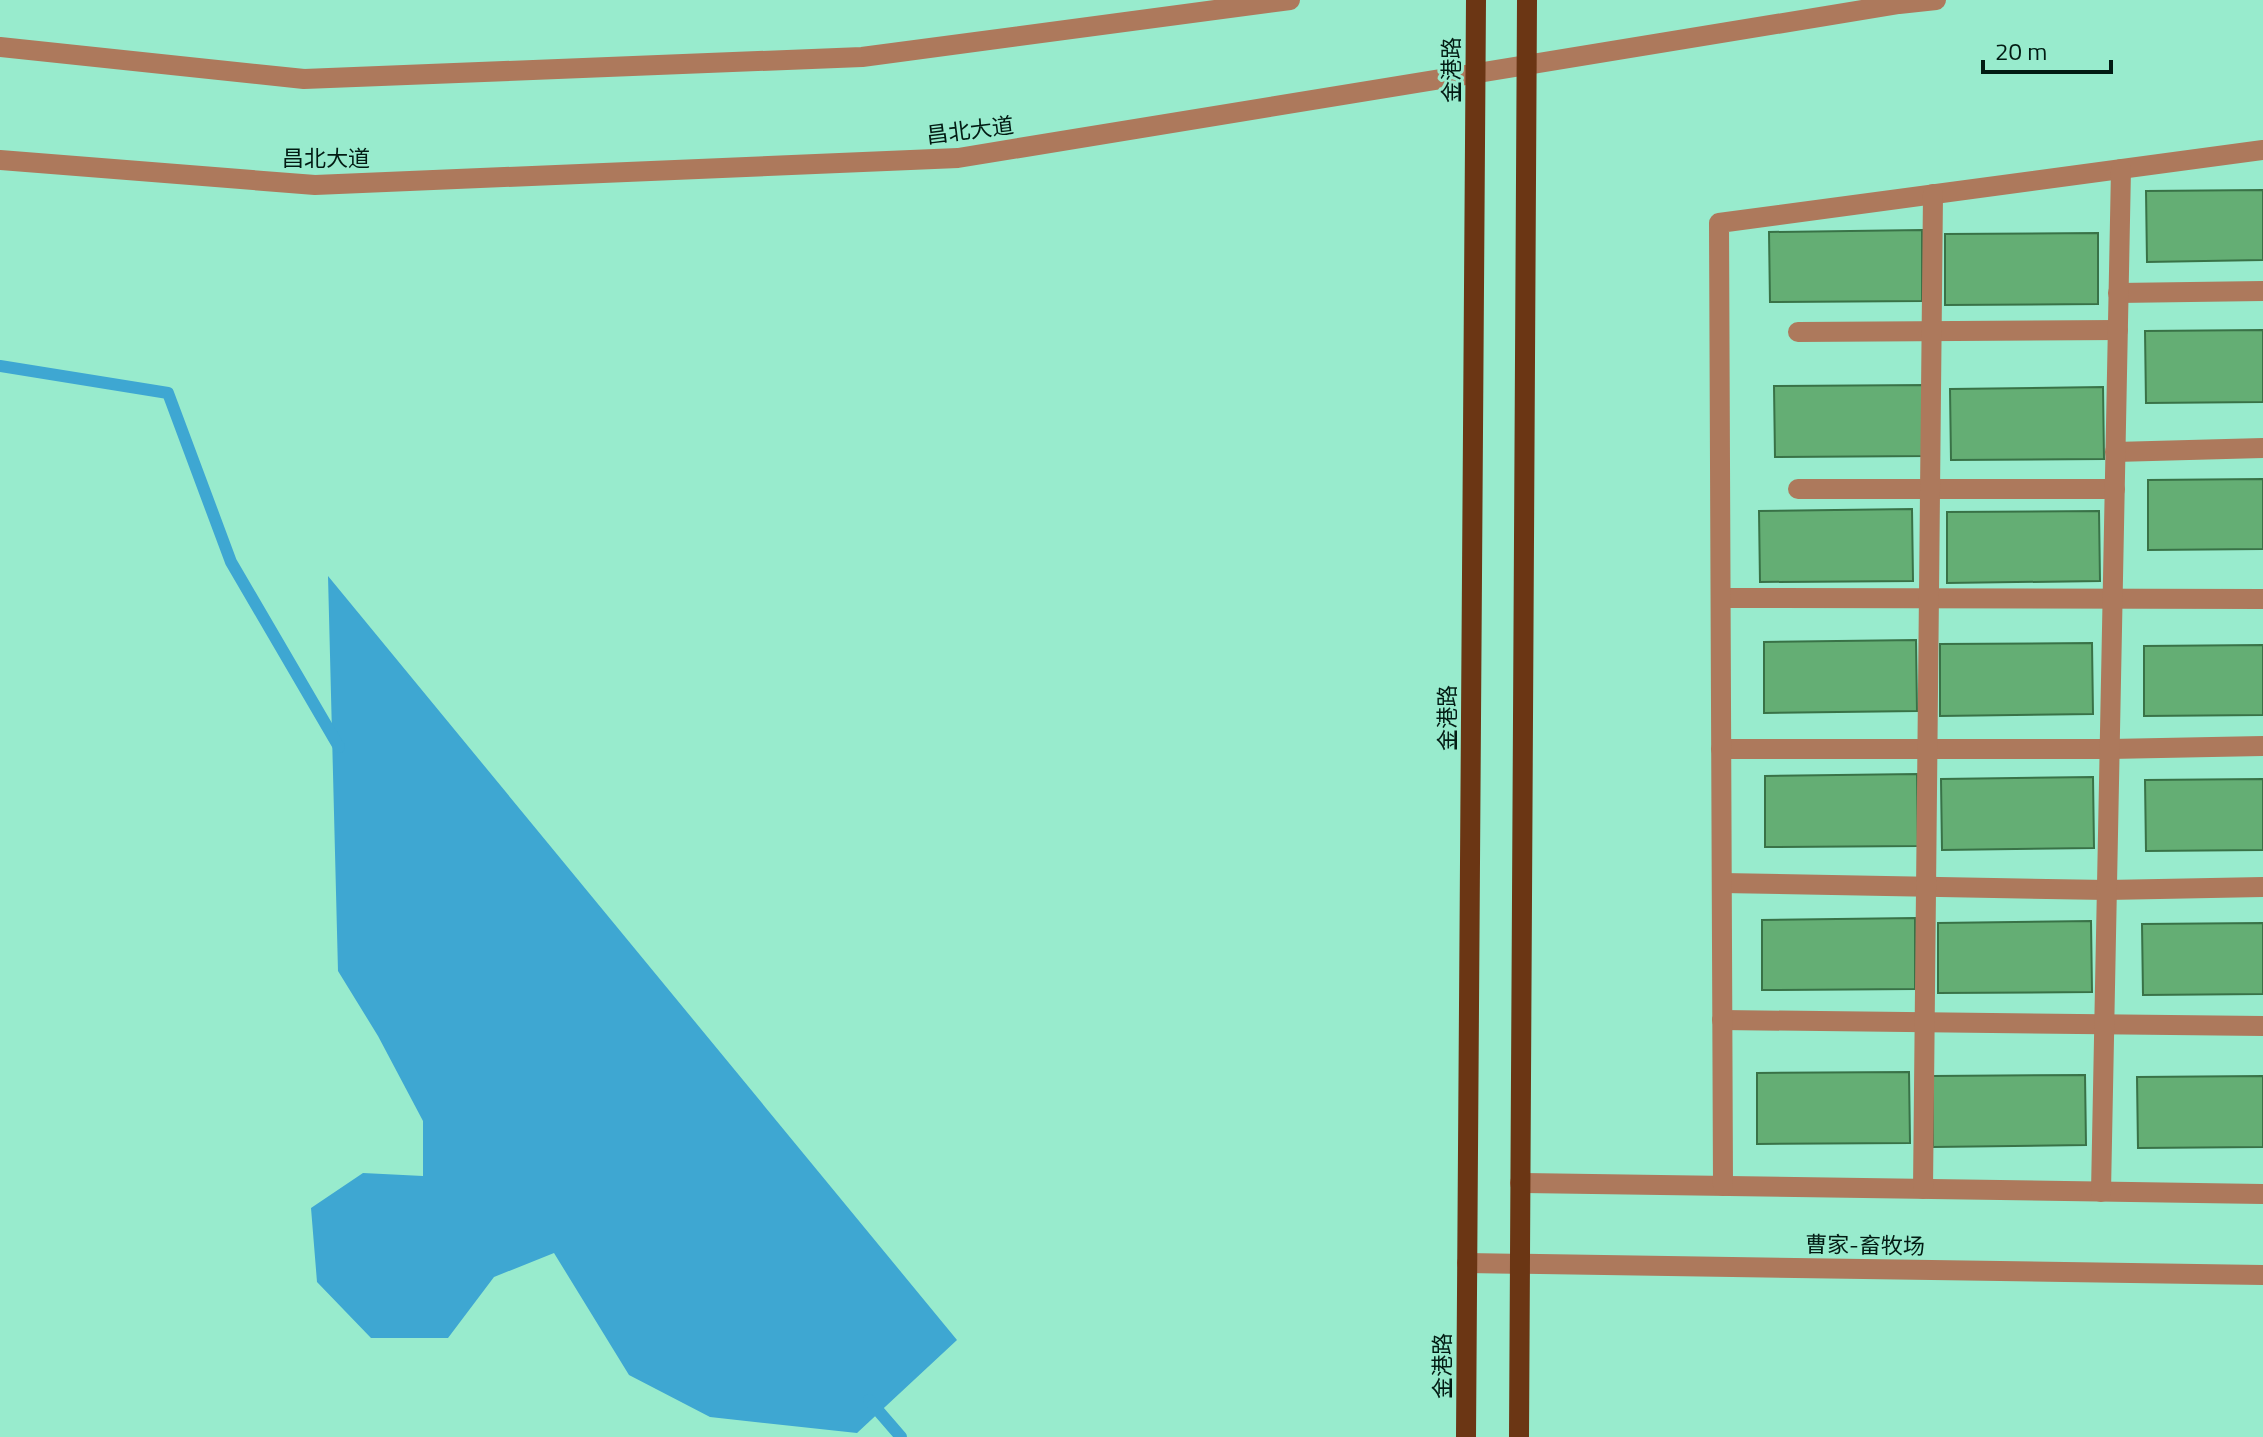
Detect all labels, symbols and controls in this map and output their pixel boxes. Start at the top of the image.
scale bar [1983,24,2111,74]
text: 20 m [1995,33,2047,69]
street label: 金港路 [1434,37,1468,103]
street label: 昌北大道 [924,108,1016,152]
street label: 昌北大道 [282,141,370,175]
street label: 金港路 [1430,685,1464,751]
street label: 曹家-畜牧场 [1805,1227,1925,1263]
street label: 金港路 [1425,1333,1459,1399]

